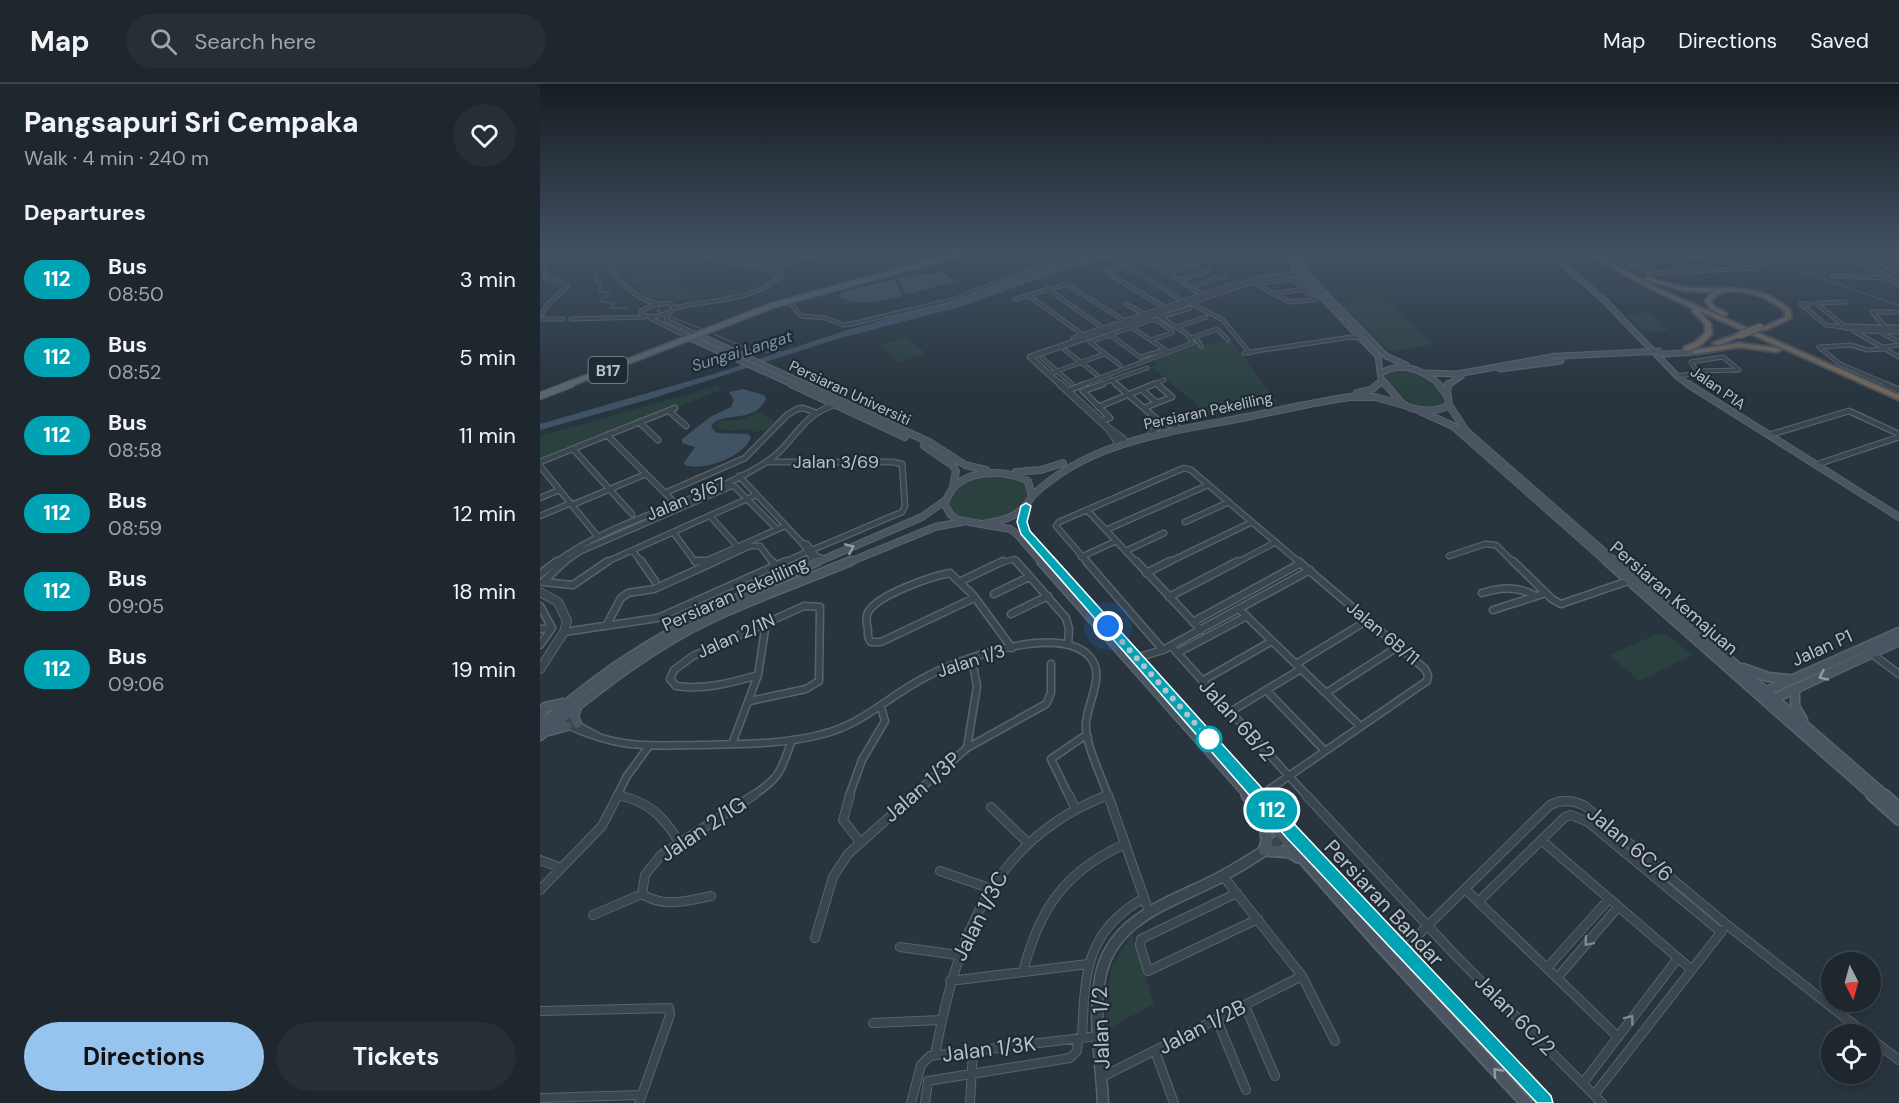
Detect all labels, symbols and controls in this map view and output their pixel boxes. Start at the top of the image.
search box [126,14,546,68]
text: Map [30,23,90,60]
icon: search [147,25,180,58]
text: Search here [195,27,316,56]
text: Map [1603,27,1645,55]
text: Directions [1678,27,1777,55]
text: Saved [1810,27,1869,55]
text: Pangsapuri Sri Cempaka [24,104,358,141]
button: heart [453,104,516,167]
text: Walk · 4 min · 240 m [24,145,209,171]
text: Departures [24,198,146,227]
text: Bus [108,252,147,281]
text: 112 [43,265,71,293]
text: 3 min [460,265,516,294]
text: 08:50 [108,281,164,307]
water label: Sungai Langat [689,326,796,376]
text: Bus [108,330,147,359]
text: 112 [43,343,71,371]
text: 5 min [459,343,516,372]
street label: Persiaran Universiti [786,356,914,430]
road number: B17 [588,357,628,383]
text: 08:52 [108,359,161,385]
street label: Jalan P1A [1686,362,1750,414]
street label: Persiaran Pekeliling [1142,388,1274,434]
text: Bus [108,408,147,437]
text: 112 [43,421,71,449]
text: 11 min [459,421,516,450]
text: 08:58 [108,437,162,463]
street label: Jalan 3/69 [793,450,879,474]
street label: Jalan 3/67 [642,471,730,527]
text: Bus [108,486,147,515]
text: 112 [43,499,71,527]
text: 12 min [453,499,516,528]
text: 08:59 [108,515,162,541]
street label: Persiaran Kemajuan [1605,536,1743,660]
one-way arrow [844,543,855,555]
street label: Persiaran Pekeliling [658,551,812,637]
text: Bus [108,564,147,593]
text: 112 [43,577,71,605]
text: 18 min [452,577,516,606]
text: 09:05 [108,593,164,619]
street label: Jalan 6B/11 [1342,595,1424,671]
street label: Jalan 2/1N [693,608,779,664]
your location [1093,611,1123,641]
street label: Jalan P1 [1788,624,1856,672]
street label: Jalan 1/3 [934,639,1008,683]
text: Bus [108,642,147,671]
text: 112 [43,655,71,683]
text: 19 min [452,655,516,684]
one-way arrow [1818,669,1829,681]
text: 09:06 [108,671,165,697]
street label: Jalan 6B/2 [1193,673,1281,767]
unlabelled marker [1196,726,1222,752]
street label: Jalan 1/3P [877,746,967,828]
street label: Jalan 2/1G [654,790,752,868]
line badge: 112 [1238,790,1306,830]
text: 112 [1258,796,1286,824]
street label: Jalan 6C/6 [1581,800,1679,888]
street label: Persiaran Bandar [1318,834,1450,973]
street label: Jalan 1/3C [945,866,1015,966]
one-way arrow [1584,935,1595,946]
north arrow [1821,952,1881,1012]
map controls [1821,952,1881,1084]
street label: Jalan 6C/2 [1468,968,1562,1062]
street label: Jalan 1/2 [1086,986,1116,1070]
street label: Jalan 1/2B [1153,993,1251,1061]
one-way arrow [1623,1015,1634,1026]
button: Directions [24,1022,264,1091]
button: Tickets [276,1022,516,1091]
button: locate [1821,1024,1881,1084]
street label: Jalan 1/3K [940,1029,1038,1069]
one-way arrow [1494,1068,1505,1079]

